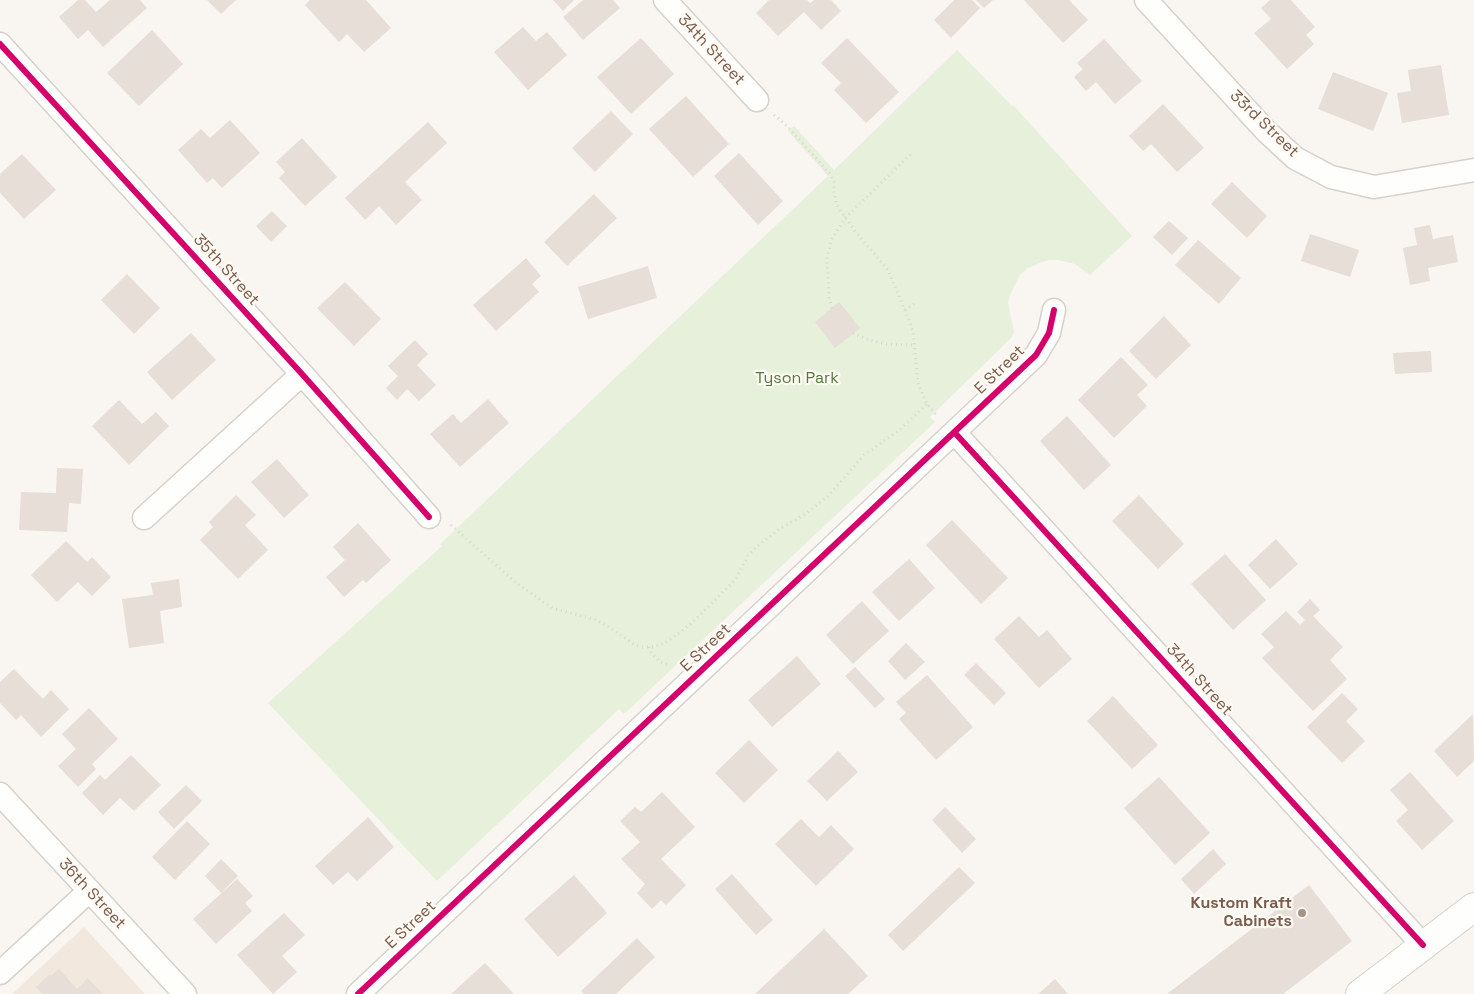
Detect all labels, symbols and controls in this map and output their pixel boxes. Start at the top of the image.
street label: 34th Street [673,11,749,89]
street label: 33rd Street [1226,86,1302,162]
street label: 35th Street [189,230,263,310]
street label: E Street [971,342,1029,398]
park label: Tyson Park [755,369,839,389]
street label: E Street [677,620,735,676]
street label: 34th Street [1162,640,1236,720]
street label: 36th Street [54,855,130,933]
place label: Kustom Kraft Cabinets [1191,894,1292,932]
street label: E Street [382,897,440,953]
marker: Kustom Kraft Cabinets [1296,907,1308,919]

